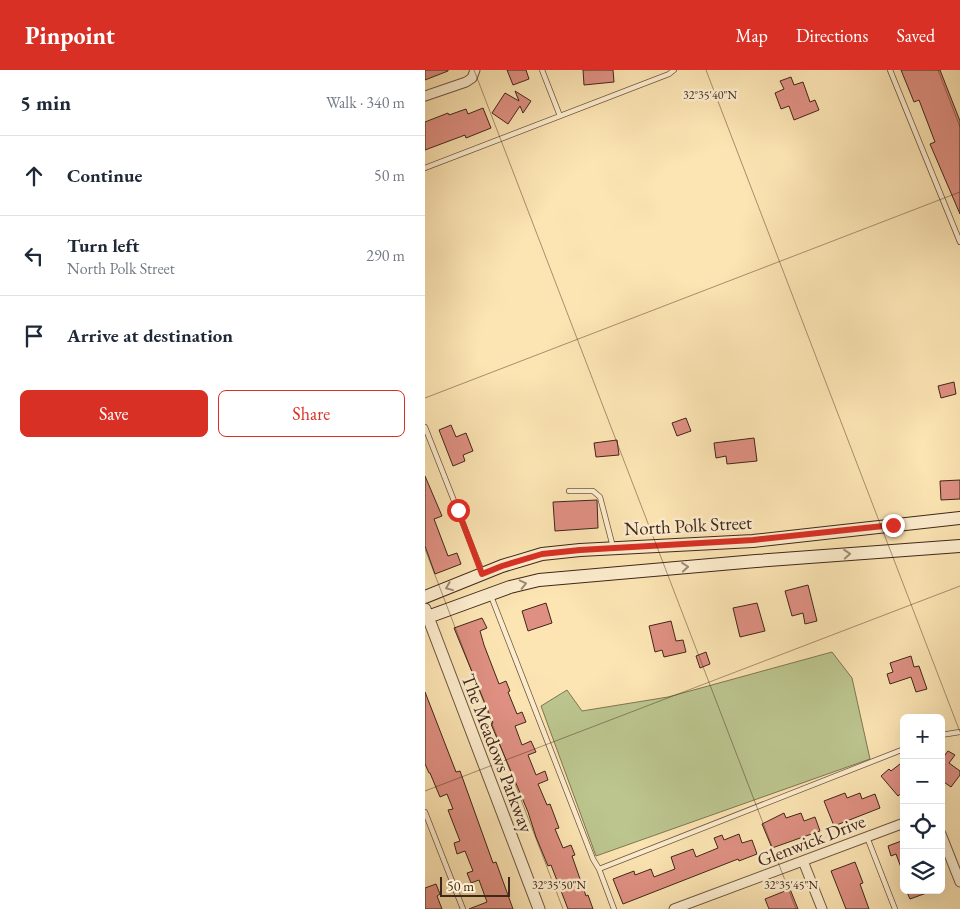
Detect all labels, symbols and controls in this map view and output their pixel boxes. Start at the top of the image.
text: Pinpoint [25,20,115,51]
text: Map [736,24,768,47]
text: Directions [796,24,868,47]
text: Saved [896,24,935,47]
text: 32°35'40"N [683,87,737,103]
text: 5 min [20,89,71,116]
text: Walk · 340 m [326,92,405,113]
icon: ahead [20,162,48,190]
text: Continue [67,163,142,188]
text: 50 m [374,165,405,186]
text: Turn left [67,233,139,258]
icon: left [20,242,48,270]
text: 290 m [366,245,405,266]
text: North Polk Street [67,258,175,279]
icon: arrive [20,322,48,350]
text: Arrive at destination [67,323,233,348]
button: Save [20,390,208,437]
button: Share [218,390,405,437]
route start [447,499,470,522]
street label: North Polk Street [623,510,753,541]
route end [882,514,905,537]
one-way arrow [843,549,851,560]
one-way arrow [681,562,689,573]
one-way arrow [519,579,528,589]
one-way arrow [445,581,454,591]
street label: The Meadows Parkway [456,670,540,837]
map controls [900,714,945,894]
button: + [900,714,945,759]
button: − [900,759,945,804]
button: locate [900,804,945,849]
street label: Glenwick Drive [753,808,869,873]
button: layers [900,849,945,894]
scale bar [440,874,510,897]
text: 50 m [447,877,474,895]
text: 32°35'50"N [532,877,586,893]
text: 32°35'45"N [764,877,818,893]

